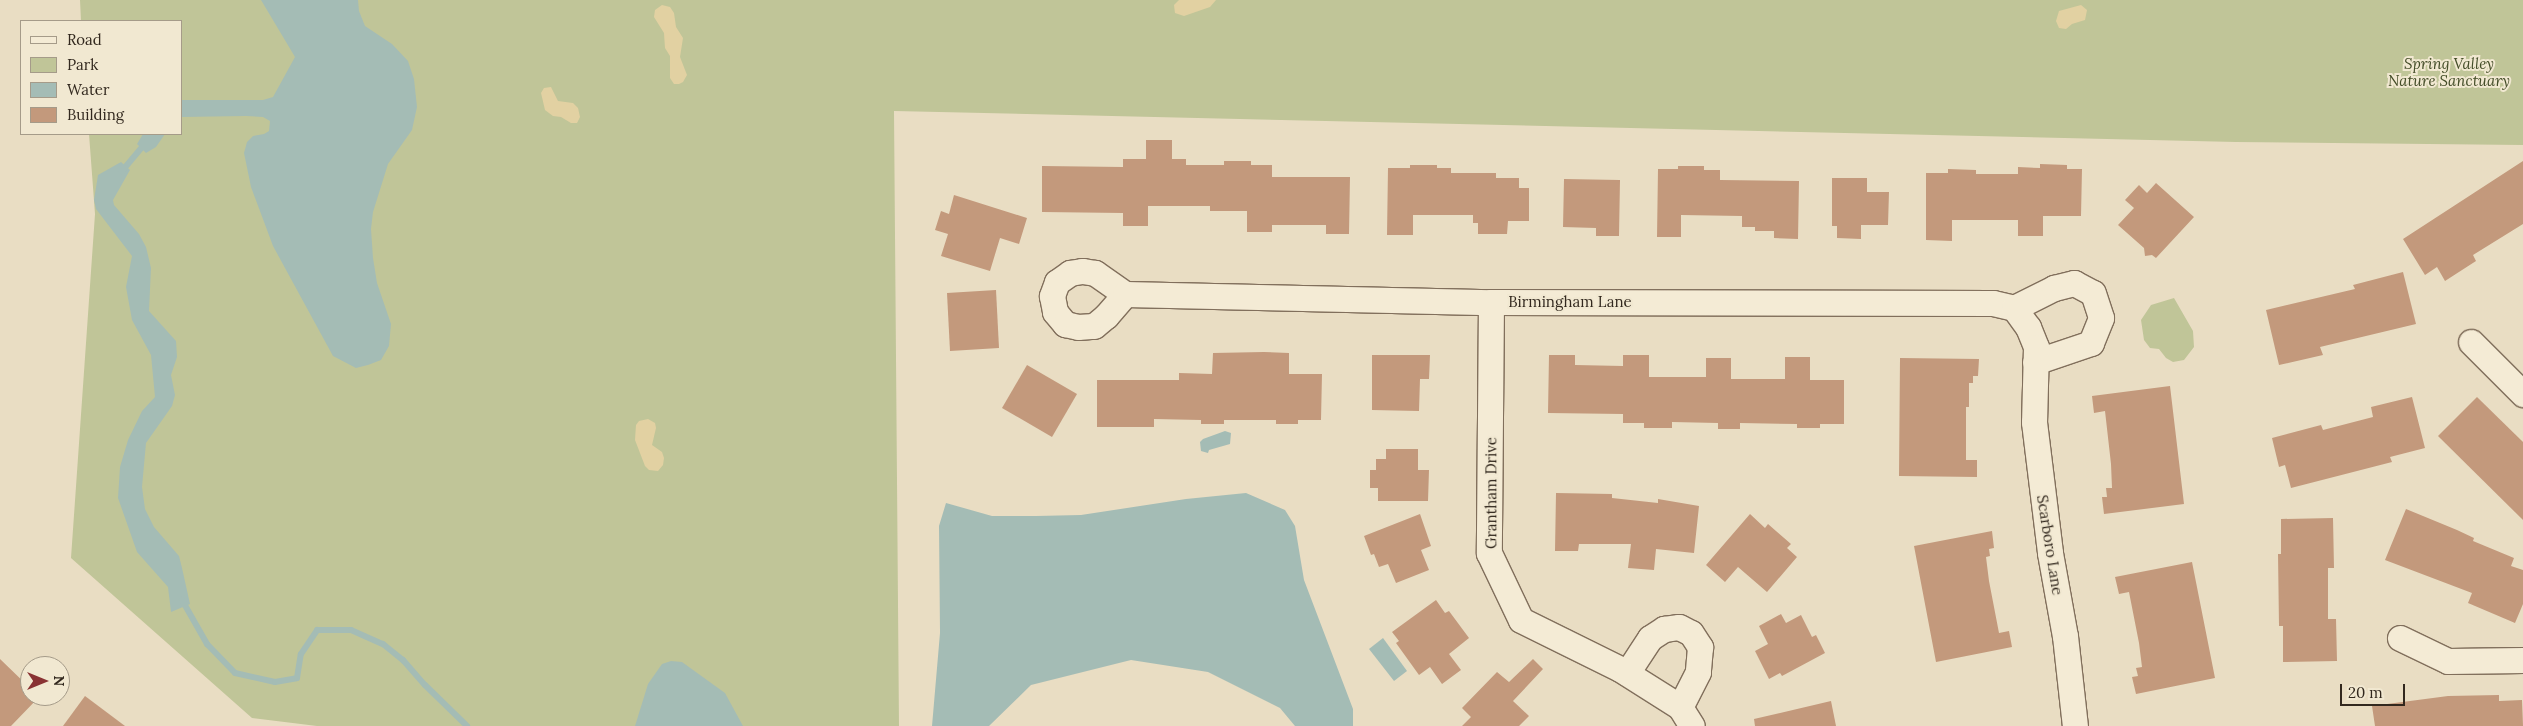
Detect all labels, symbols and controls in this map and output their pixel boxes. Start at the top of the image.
legend [20,20,182,135]
text: Road [67,30,102,49]
park label: Spring Valley Nature Sanctuary [2388,54,2510,89]
text: Park [67,55,98,74]
text: Water [67,80,109,99]
text: Building [67,105,124,124]
street label: Birmingham Lane [1508,293,1632,311]
street label: Grantham Drive [1482,437,1500,549]
street label: Scarboro Lane [2033,494,2067,596]
north arrow [20,656,70,706]
scale bar [2343,674,2408,706]
text: N [50,676,68,686]
text: 20 m [2348,683,2383,702]

